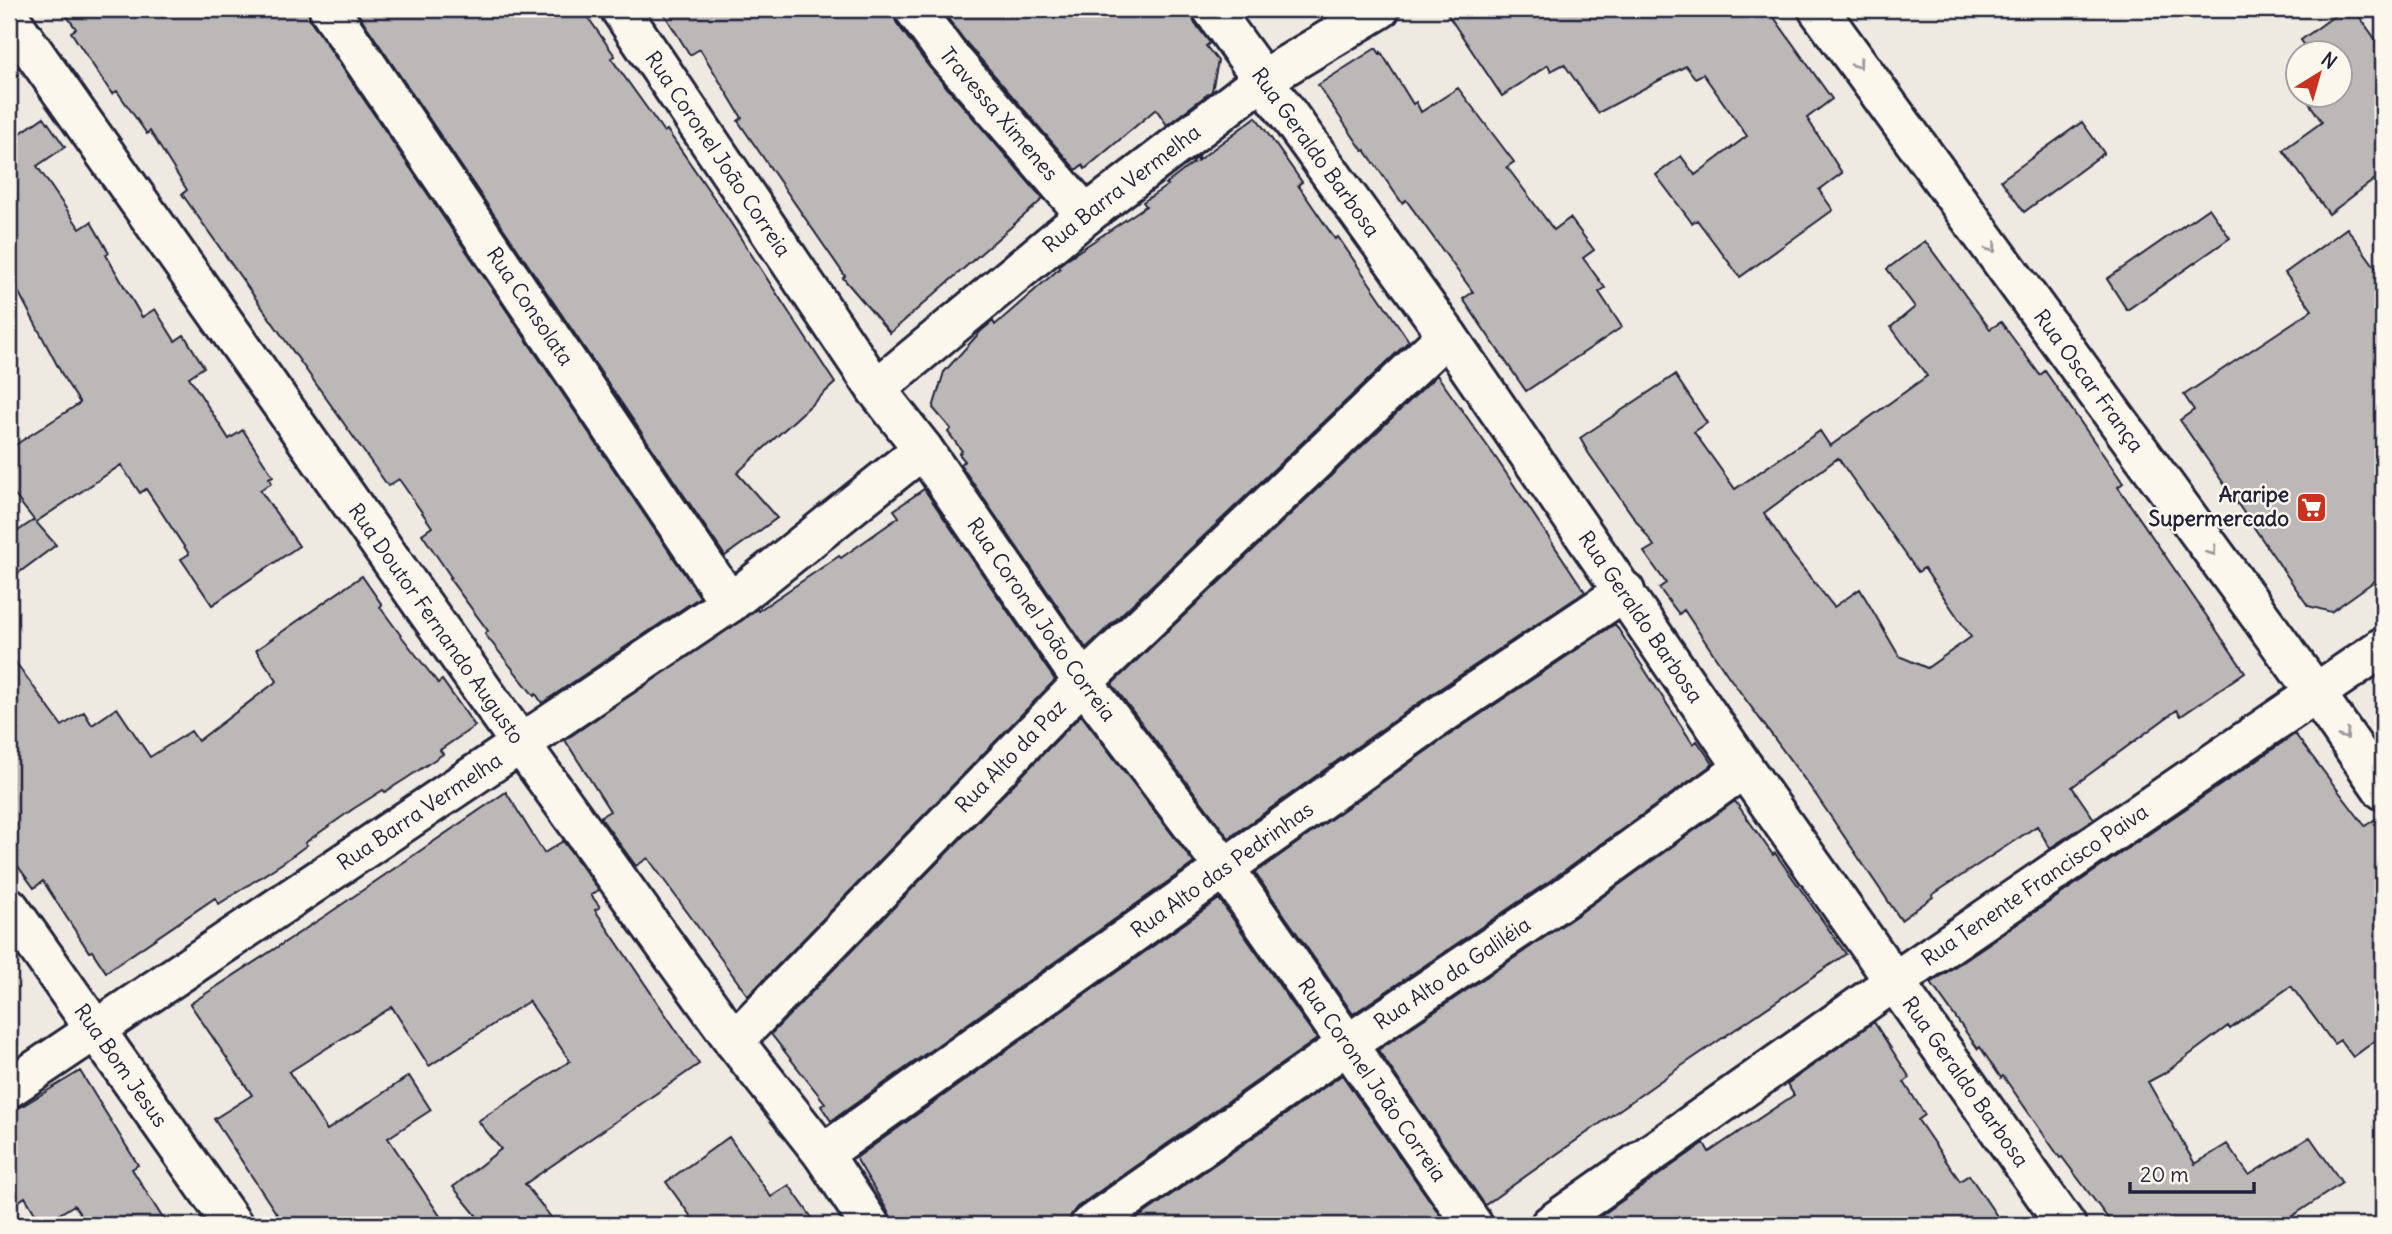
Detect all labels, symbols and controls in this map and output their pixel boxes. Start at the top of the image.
north arrow [2284,38,2354,108]
street label: Travessa Ximenes [934,42,1064,186]
street label: Rua Coronel João Correia [639,46,797,262]
text: N [2317,47,2342,74]
one-way arrow [1850,56,1862,69]
street label: Rua Geraldo Barbosa [1246,62,1386,242]
street label: Rua Barra Vermelha [1037,118,1206,258]
one-way arrow [1984,240,1996,253]
street label: Rua Consolata [481,242,580,371]
street label: Rua Oscar França [2028,304,2150,457]
place label: Araripe Supermercado [2149,481,2289,532]
supermarket icon: Araripe Supermercado [2295,490,2329,524]
street label: Rua Doutor Fernando Augusto [343,498,530,749]
street label: Rua Coronel João Correia [961,512,1122,727]
street label: Rua Geraldo Barbosa [1573,526,1709,708]
one-way arrow [2204,543,2217,556]
street label: Rua Alto da Paz [949,694,1072,818]
one-way arrow [2337,727,2349,740]
street label: Rua Barra Vermelha [332,746,507,876]
street label: Rua Alto das Pedrinhas [1125,795,1319,944]
street label: Rua Tenente Francisco Paiva [1916,798,2153,972]
street label: Rua Alto da Galiléia [1369,911,1535,1036]
street label: Rua Coronel João Correia [1292,972,1453,1187]
street label: Rua Geraldo Barbosa [1896,991,2035,1172]
street label: Rua Bom Jesus [68,998,174,1132]
scale bar [2130,1150,2254,1194]
text: 20 m [2140,1161,2189,1188]

